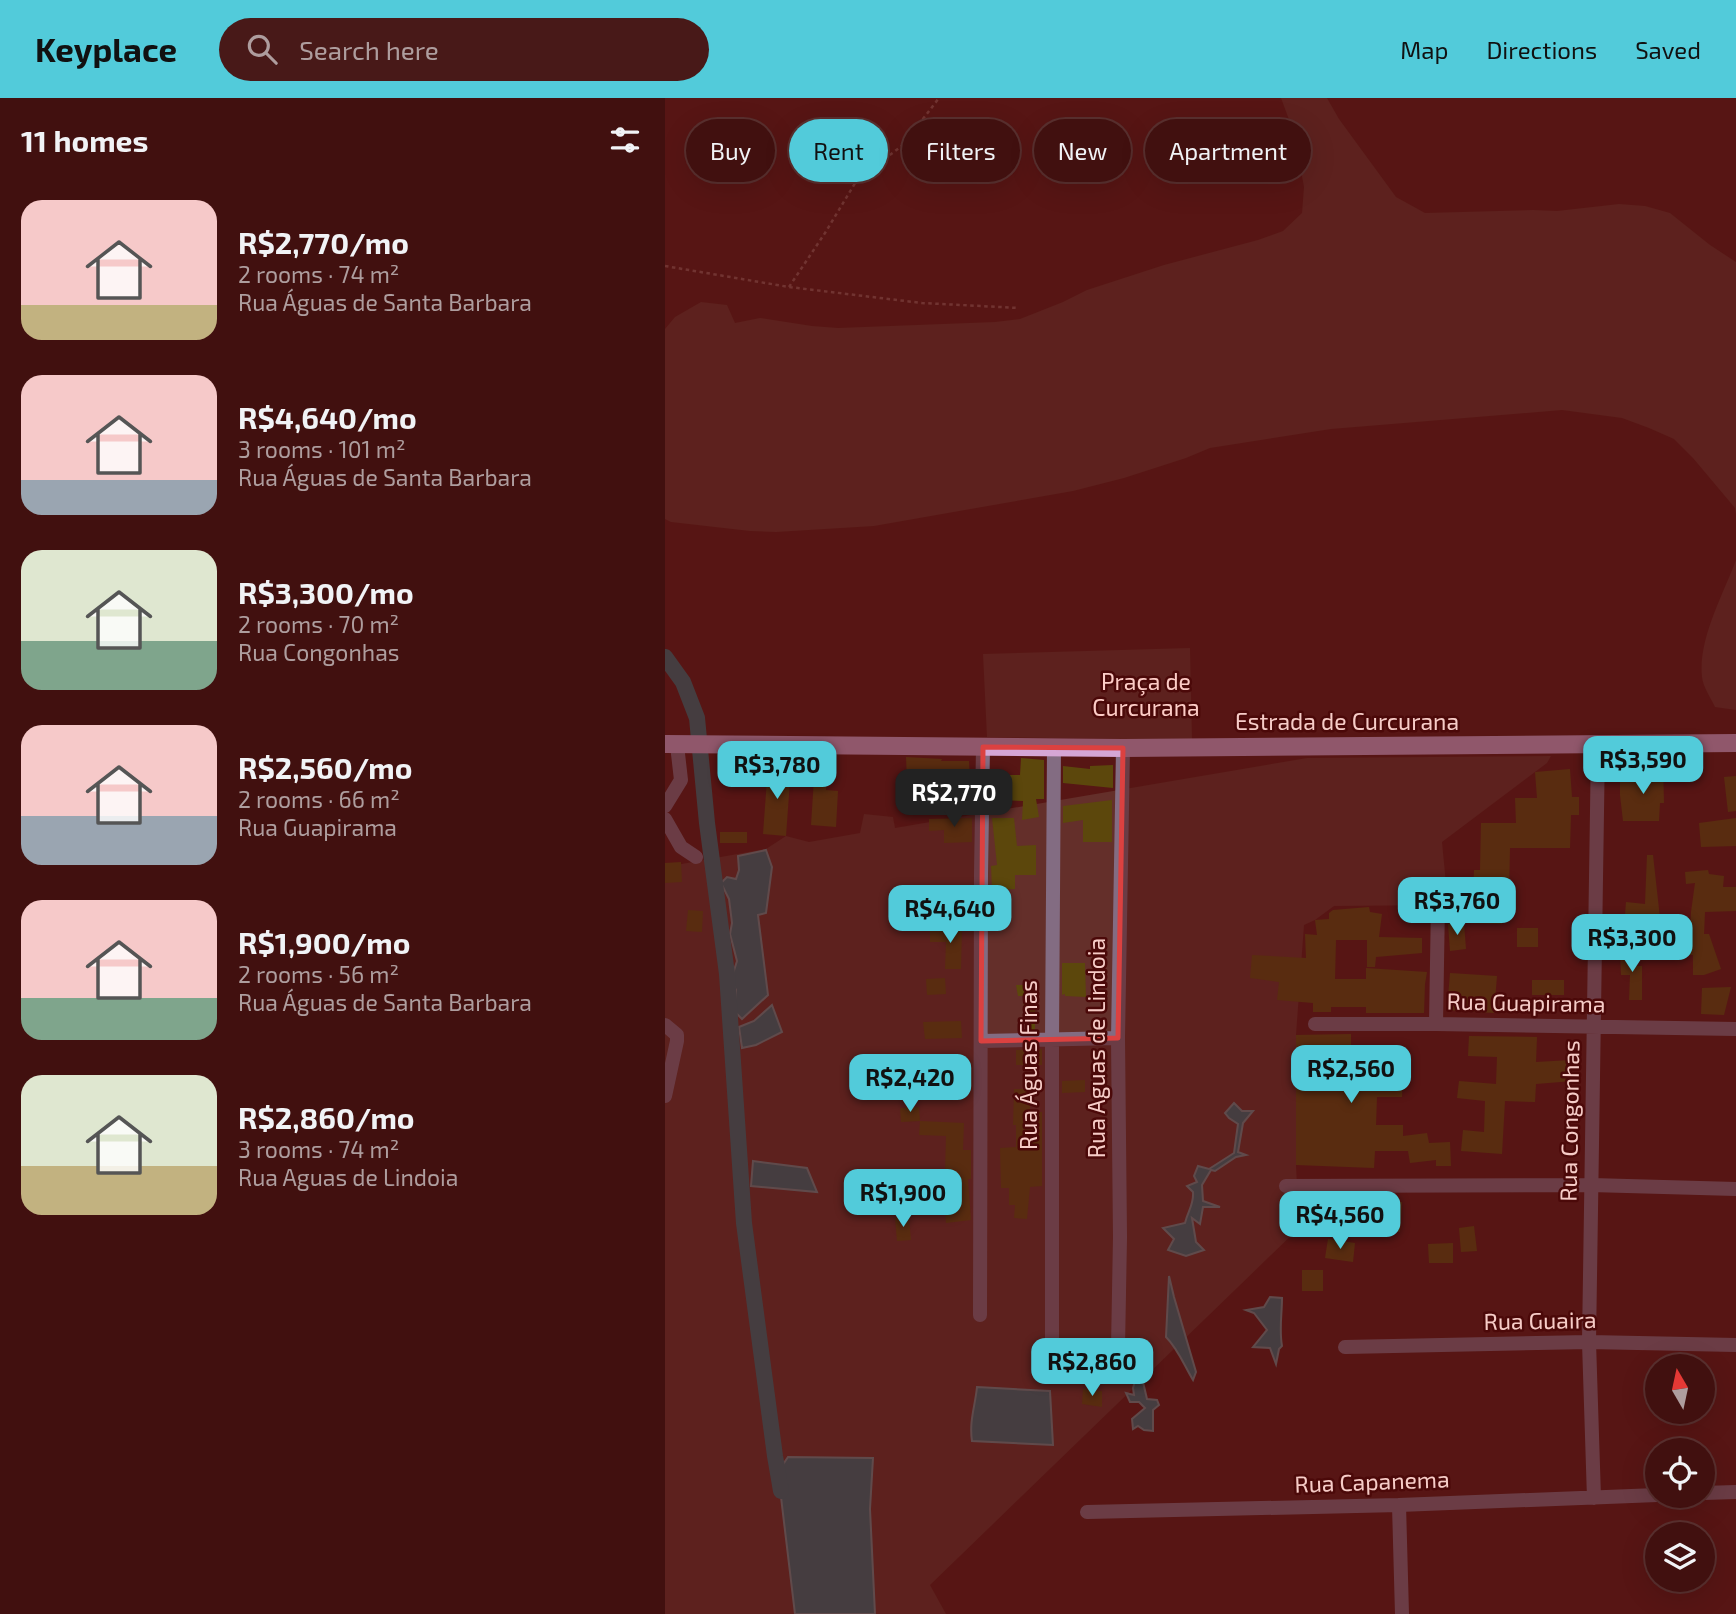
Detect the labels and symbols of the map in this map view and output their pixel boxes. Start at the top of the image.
park label: Praça de Curcurana [1092,667,1200,721]
street label: Estrada de Curcurana [1235,707,1459,735]
pin: R$3,590 [1578,736,1708,796]
pin: R$3,780 [712,742,842,801]
pin: R$2,770 [889,770,1019,829]
pin: R$3,760 [1392,878,1522,937]
pin: R$4,640 [885,886,1015,945]
pin: R$3,300 [1567,914,1697,974]
street label: Rua Aguas de Lindoia [1082,938,1110,1158]
street label: Rua Águas Finas [1014,980,1042,1150]
street label: Rua Guapirama [1446,987,1606,1017]
street label: Rua Congonhas [1554,1040,1584,1202]
pin: R$2,560 [1286,1046,1416,1105]
pin: R$2,420 [845,1054,975,1114]
pin: R$1,900 [838,1170,968,1229]
pin: R$4,560 [1275,1192,1405,1251]
street label: Rua Guaira [1483,1305,1597,1335]
pin: R$2,860 [1027,1338,1157,1398]
north arrow [1645,1354,1715,1424]
street label: Rua Capanema [1294,1464,1450,1498]

